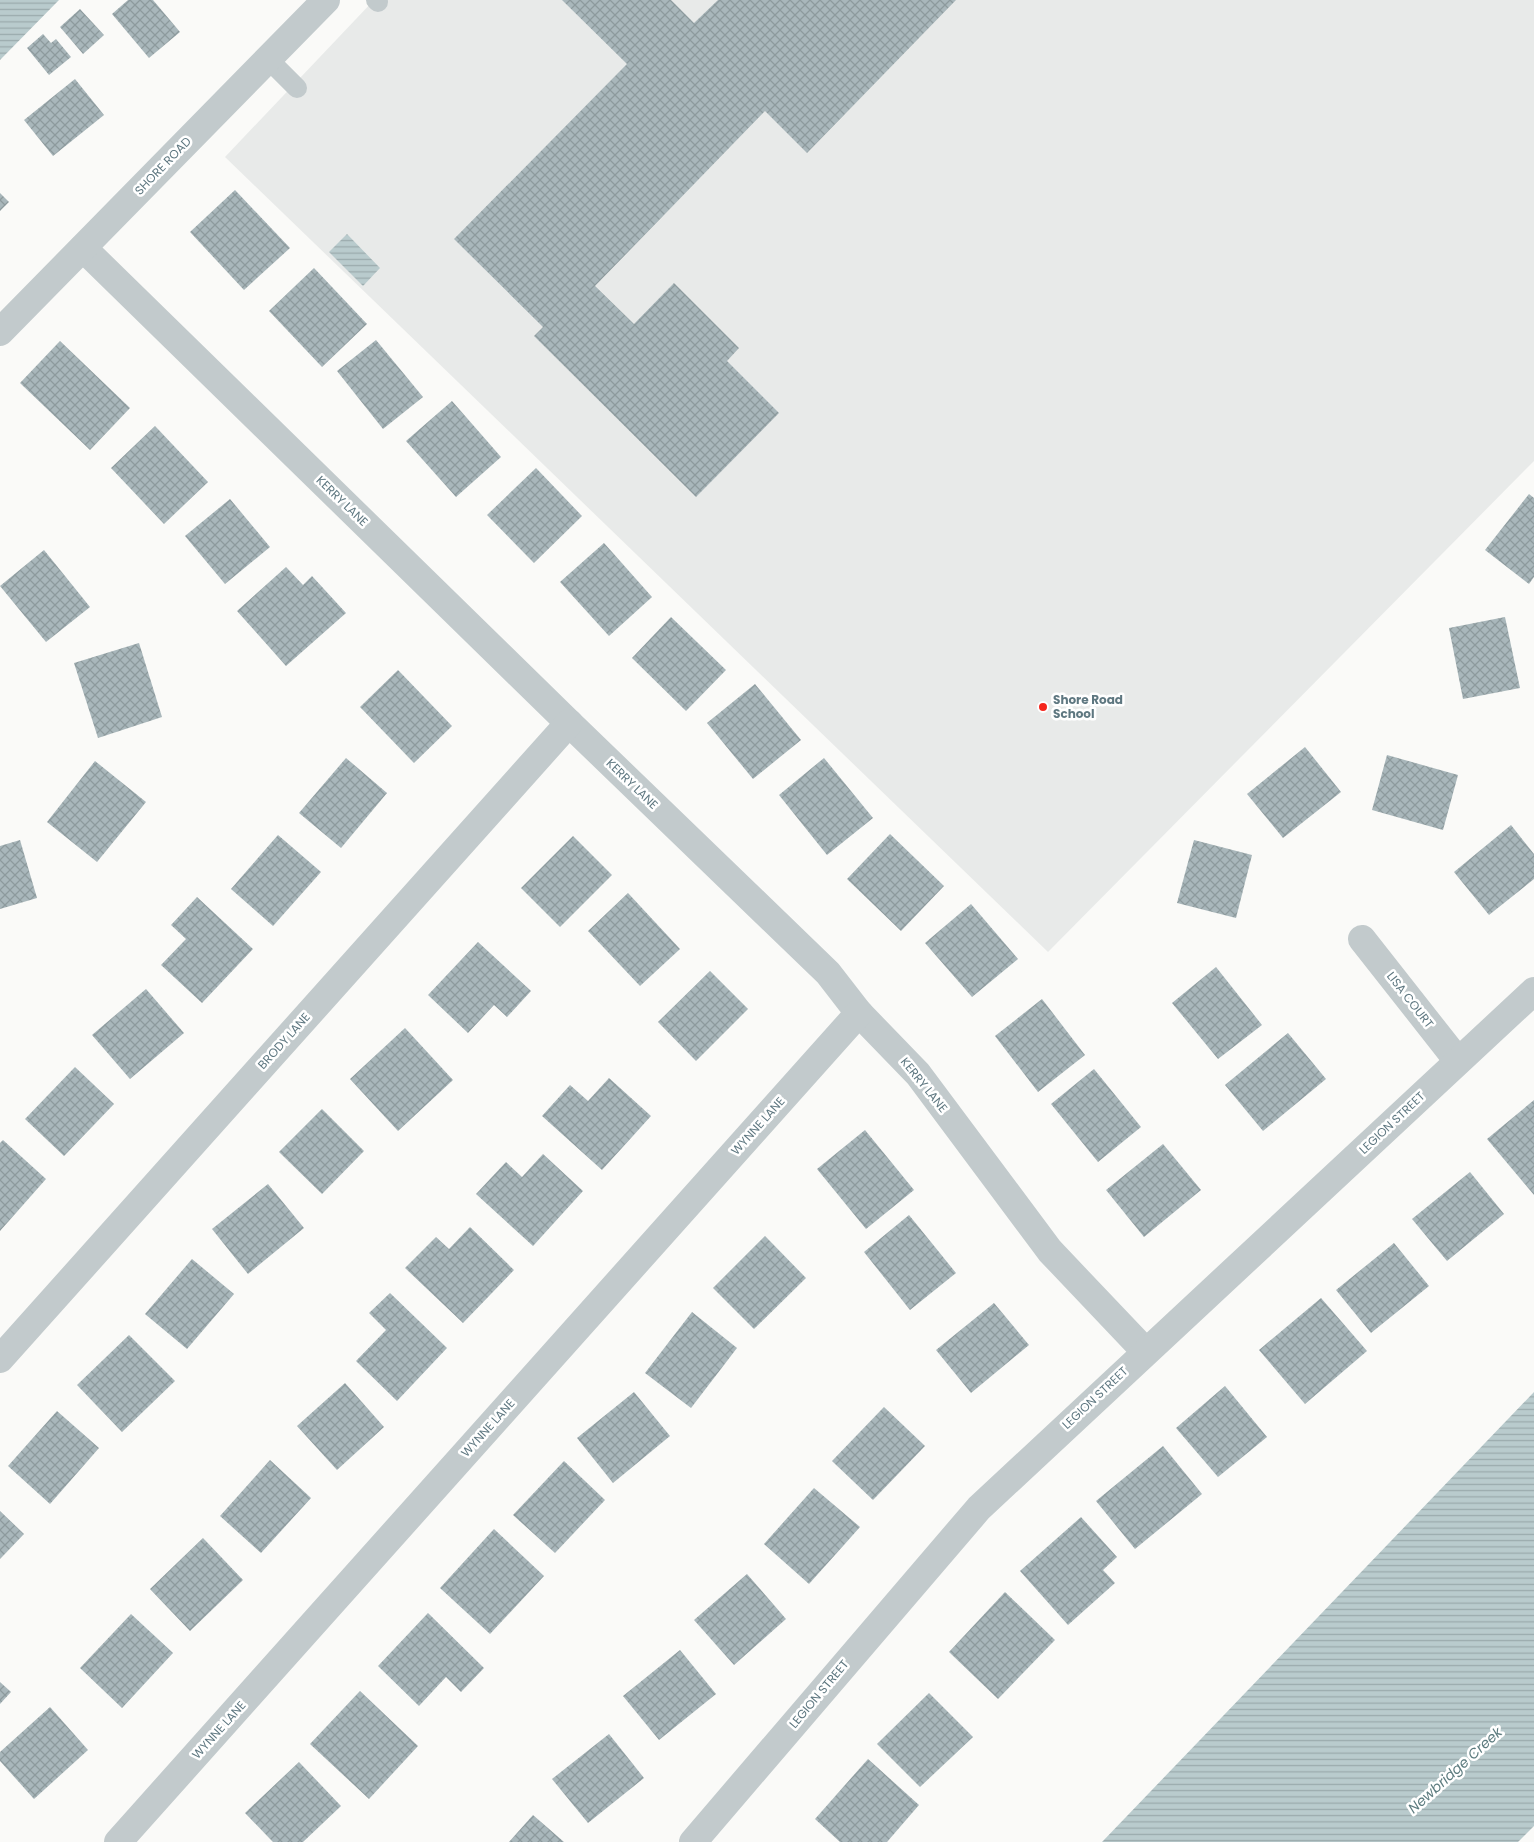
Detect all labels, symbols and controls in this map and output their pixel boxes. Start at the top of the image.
street label: SHORE ROAD [131,133,195,198]
street label: KERRY LANE [313,472,372,530]
place label: Shore Road School [1053,691,1123,722]
marker: Shore Road School [1037,701,1049,713]
street label: KERRY LANE [603,755,662,813]
street label: LISA COURT [1383,968,1438,1032]
street label: BRODY LANE [254,1009,314,1073]
street label: KERRY LANE [897,1054,952,1116]
street label: LEGION STREET [1355,1087,1429,1158]
street label: WYNNE LANE [727,1093,788,1158]
street label: LEGION STREET [1058,1362,1132,1433]
street label: WYNNE LANE [457,1395,518,1460]
street label: LEGION STREET [785,1656,853,1731]
street label: WYNNE LANE [188,1697,249,1762]
water label: Newbridge Creek [1404,1722,1507,1818]

